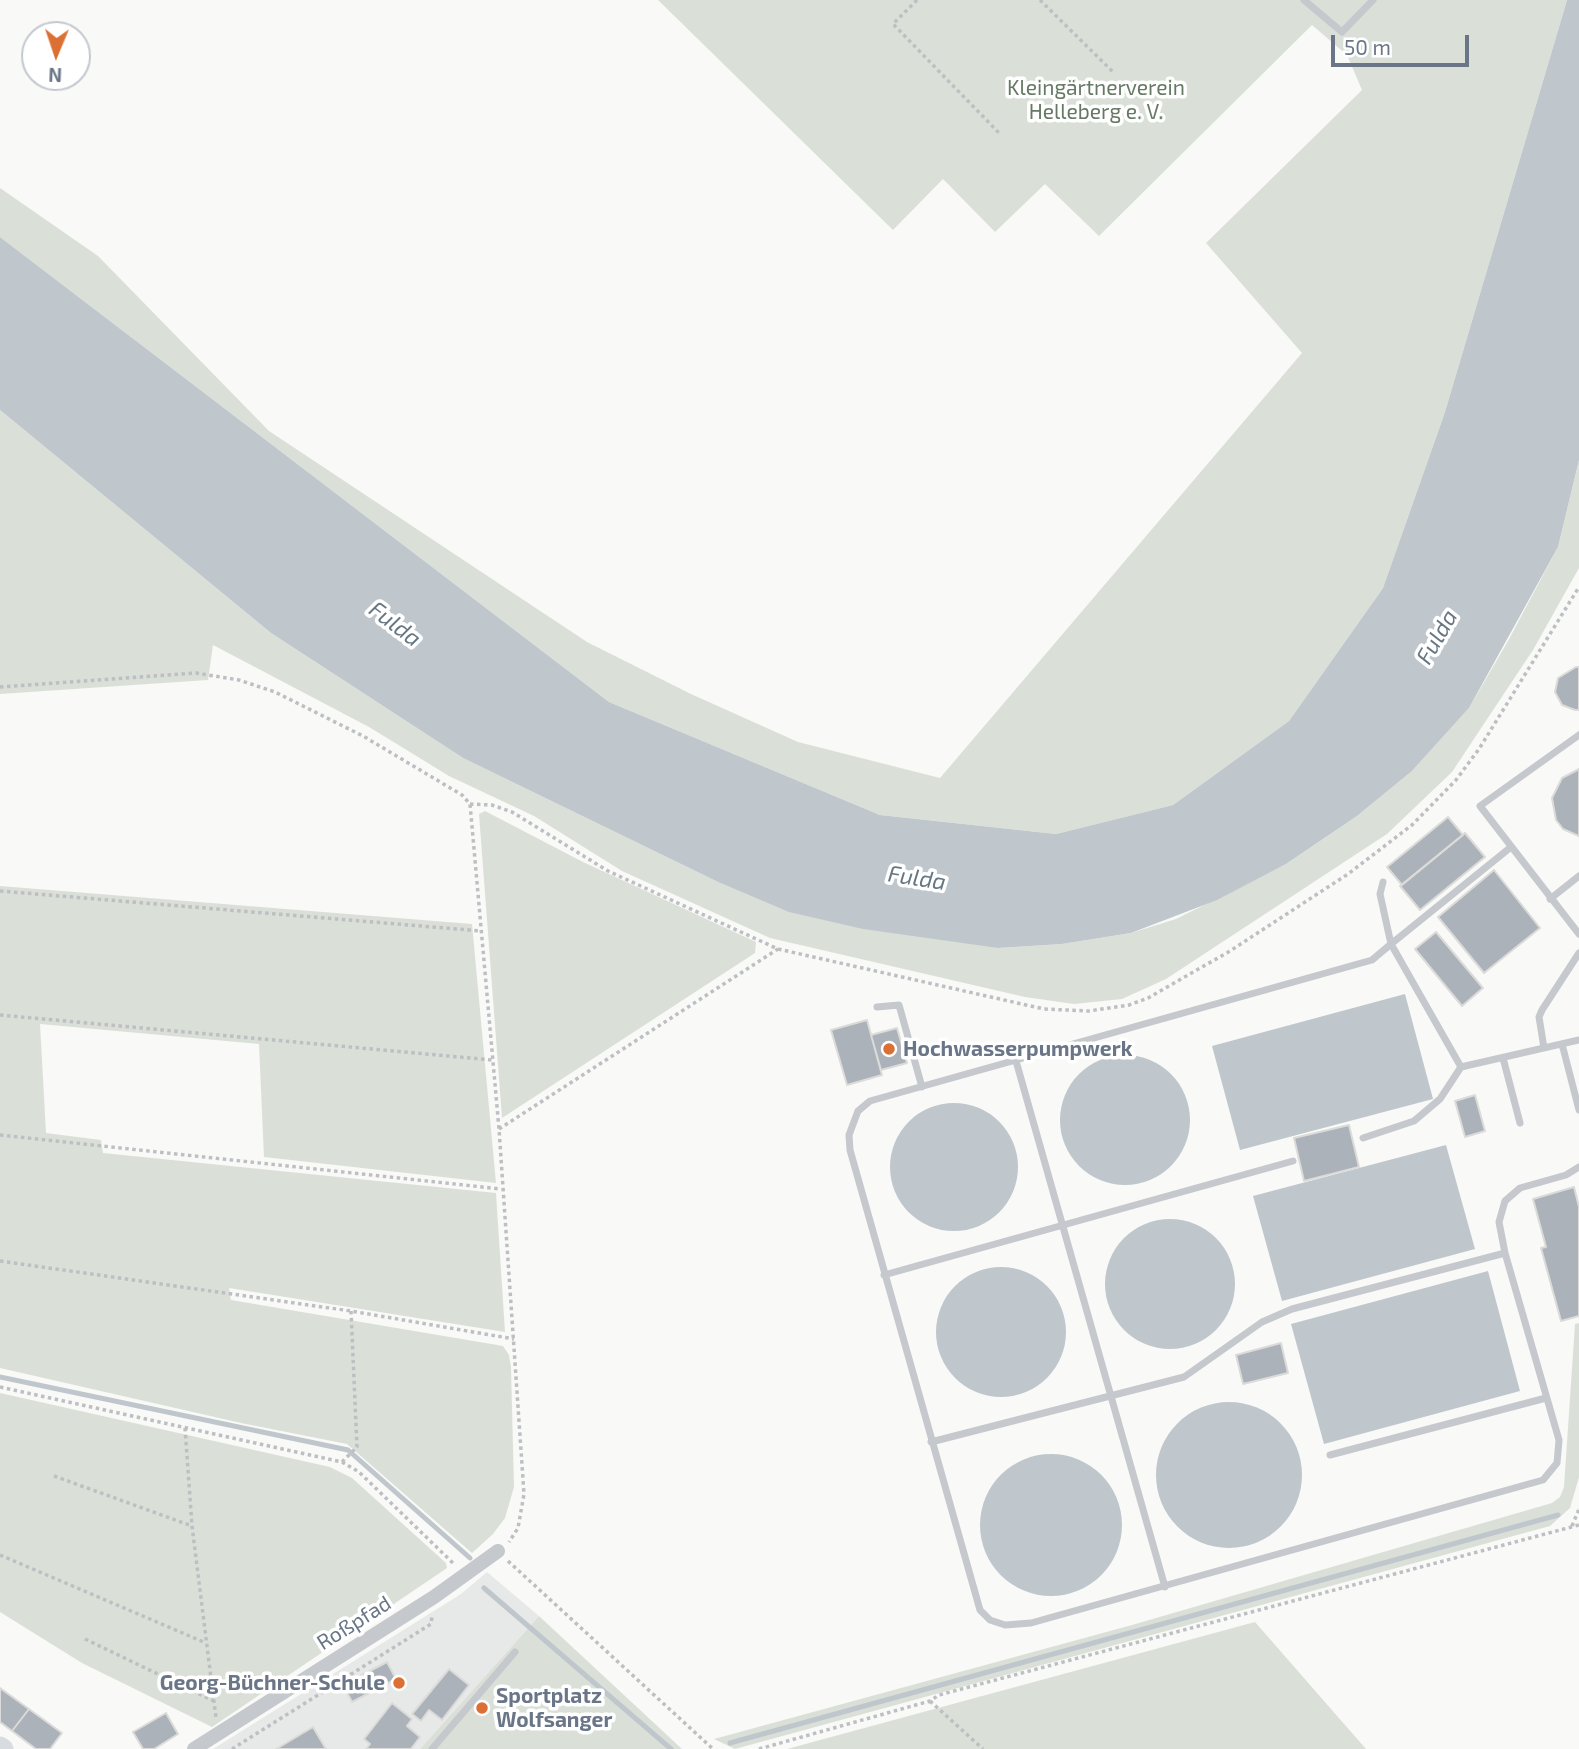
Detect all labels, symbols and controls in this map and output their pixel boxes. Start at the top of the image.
north arrow [21,21,91,91]
scale bar [1334,21,1472,65]
text: 50 m [1344,34,1391,59]
text: N [48,64,63,87]
park label: Kleingärtnerverein Helleberg e. V. [1007,75,1185,125]
water label: Fulda [363,595,427,653]
water label: Fulda [1411,605,1463,669]
water label: Fulda [886,860,948,896]
place label: Hochwasserpumpwerk [903,1036,1132,1062]
marker: Hochwasserpumpwerk [881,1041,897,1057]
street label: Roßpfad [312,1590,396,1656]
place label: Georg-Büchner-Schule [160,1670,385,1696]
marker: Georg-Büchner-Schule [391,1675,407,1691]
place label: Sportplatz Wolfsanger [496,1683,612,1733]
marker: Sportplatz Wolfsanger [474,1700,490,1716]

